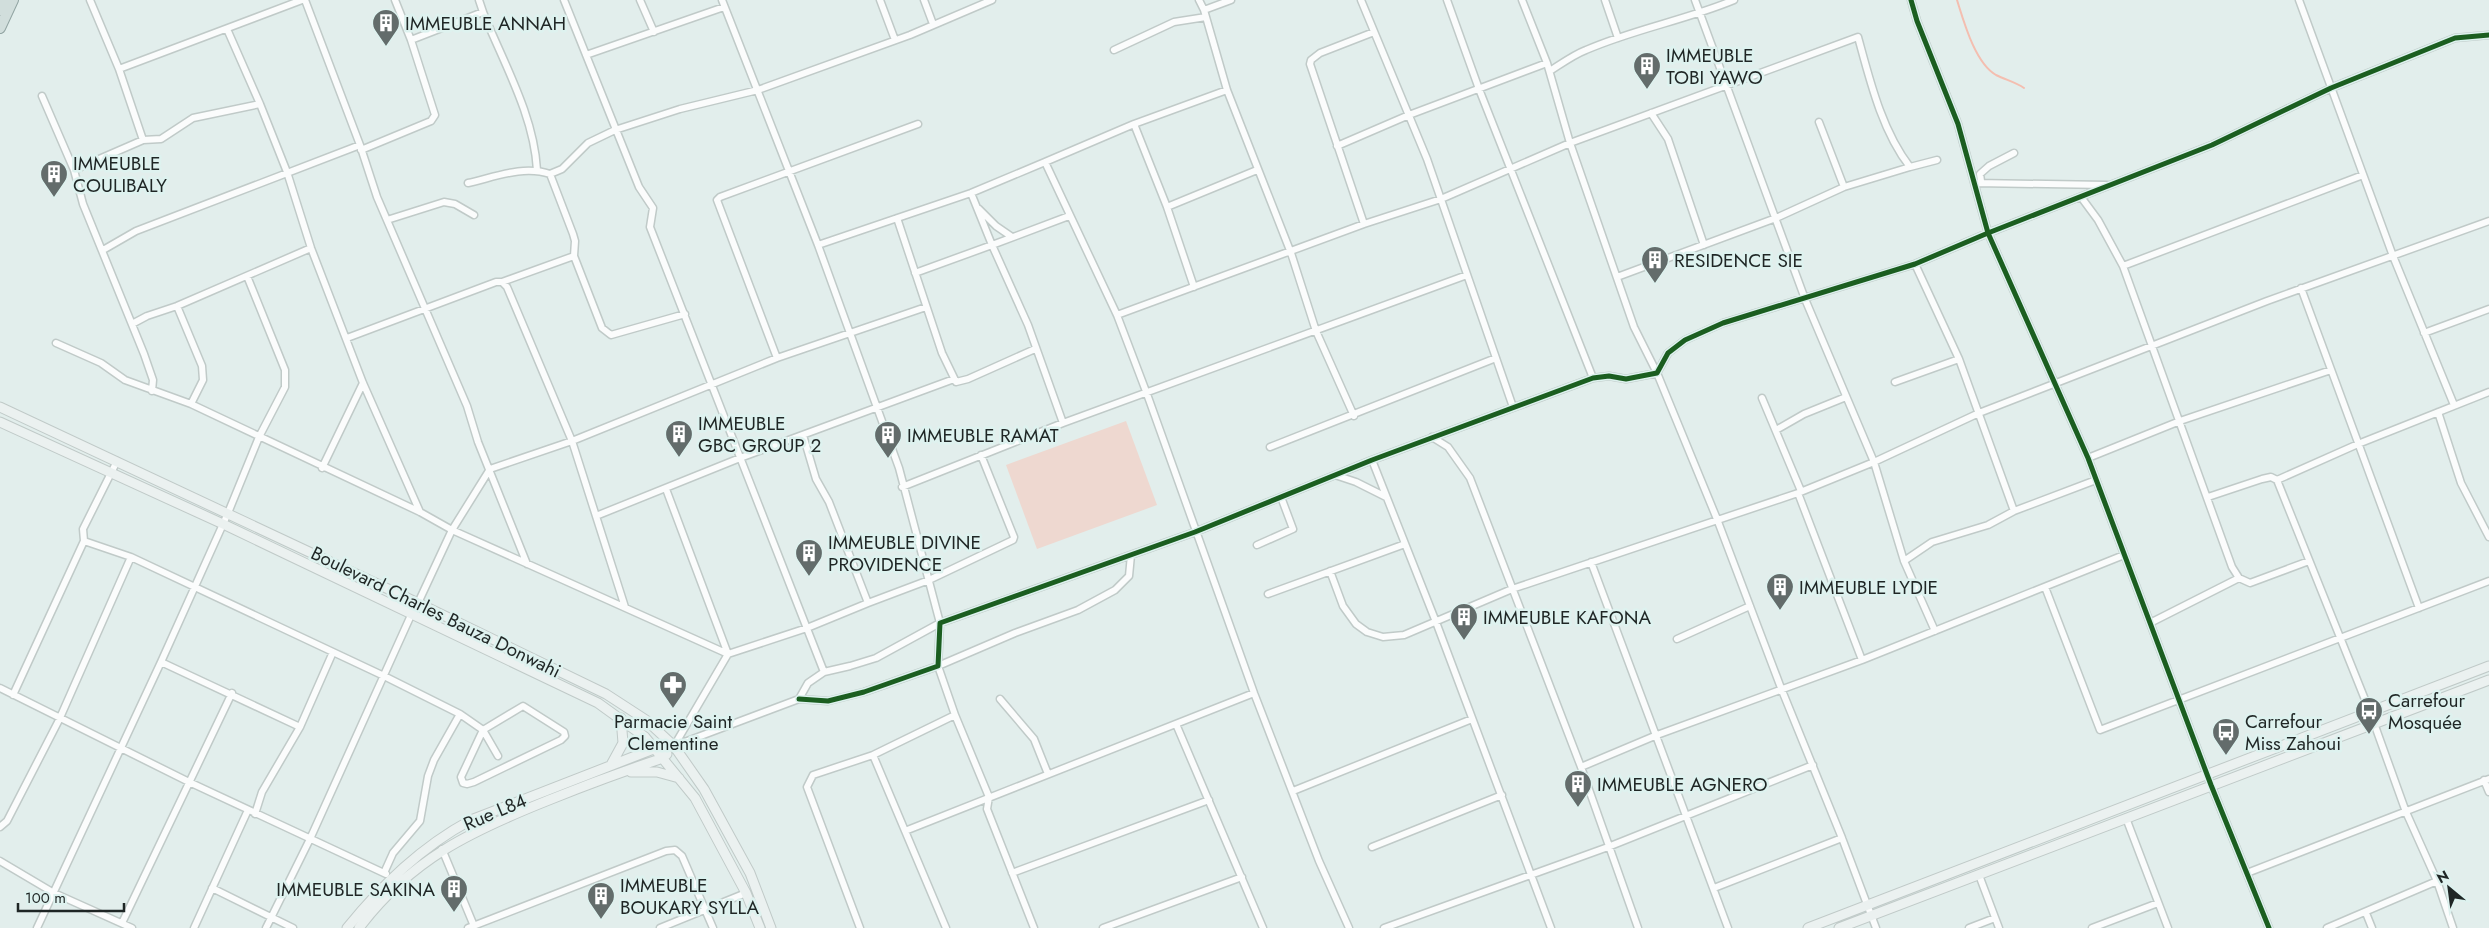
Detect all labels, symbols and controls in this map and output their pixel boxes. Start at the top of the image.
building icon: IMMEUBLE ANNAH [371,8,401,47]
place label: IMMEUBLE ANNAH [405,10,566,37]
place label: IMMEUBLE TOBI YAWO [1666,42,1763,91]
building icon: IMMEUBLE TOBI YAWO [1632,51,1662,90]
place label: IMMEUBLE COULIBALY [73,150,167,199]
building icon: IMMEUBLE COULIBALY [39,159,69,198]
building icon: RESIDENCE SIE [1640,245,1670,284]
place label: RESIDENCE SIE [1674,247,1803,274]
place label: IMMEUBLE GBC GROUP 2 [698,410,821,459]
building icon: IMMEUBLE GBC GROUP 2 [664,419,694,458]
building icon: IMMEUBLE RAMAT [873,420,903,459]
place label: IMMEUBLE RAMAT [907,422,1059,449]
place label: IMMEUBLE DIVINE PROVIDENCE [828,529,981,578]
building icon: IMMEUBLE DIVINE PROVIDENCE [794,538,824,577]
street label: Boulevard Charles Bauza Donwahi [307,540,565,684]
building icon: IMMEUBLE LYDIE [1765,572,1795,611]
place label: IMMEUBLE LYDIE [1799,574,1938,601]
building icon: IMMEUBLE KAFONA [1449,602,1479,641]
place label: IMMEUBLE KAFONA [1483,604,1652,631]
pharmacy icon: Parmacie Saint Clementine [658,670,688,709]
place label: Carrefour Mosquée [2388,687,2465,736]
bus stop icon: Carrefour Mosquée [2354,696,2384,735]
place label: Parmacie Saint Clementine [614,708,732,757]
place label: Carrefour Miss Zahoui [2245,708,2341,757]
bus stop icon: Carrefour Miss Zahoui [2211,717,2241,756]
building icon: IMMEUBLE AGNERO [1563,769,1593,808]
place label: IMMEUBLE AGNERO [1597,771,1768,798]
street label: Rue L84 [459,787,531,837]
north arrow [2424,863,2474,913]
text: N [2433,865,2452,888]
place label: IMMEUBLE BOUKARY SYLLA [620,872,760,921]
building icon: IMMEUBLE SAKINA [439,874,469,913]
place label: IMMEUBLE SAKINA [276,876,435,903]
scale bar [18,880,124,912]
building icon: IMMEUBLE BOUKARY SYLLA [586,881,616,920]
text: 100 m [25,887,66,909]

